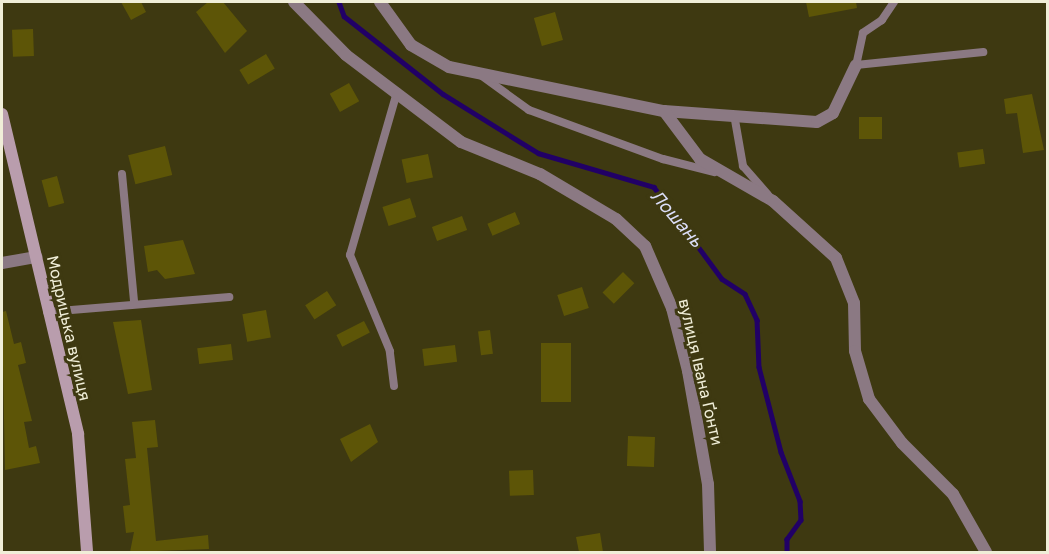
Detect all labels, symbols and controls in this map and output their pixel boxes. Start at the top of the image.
water label: Лошань [646,185,708,251]
street label: Модрицька вулиця [43,253,95,403]
street label: вулиця Івана Ґонти [675,297,727,447]

